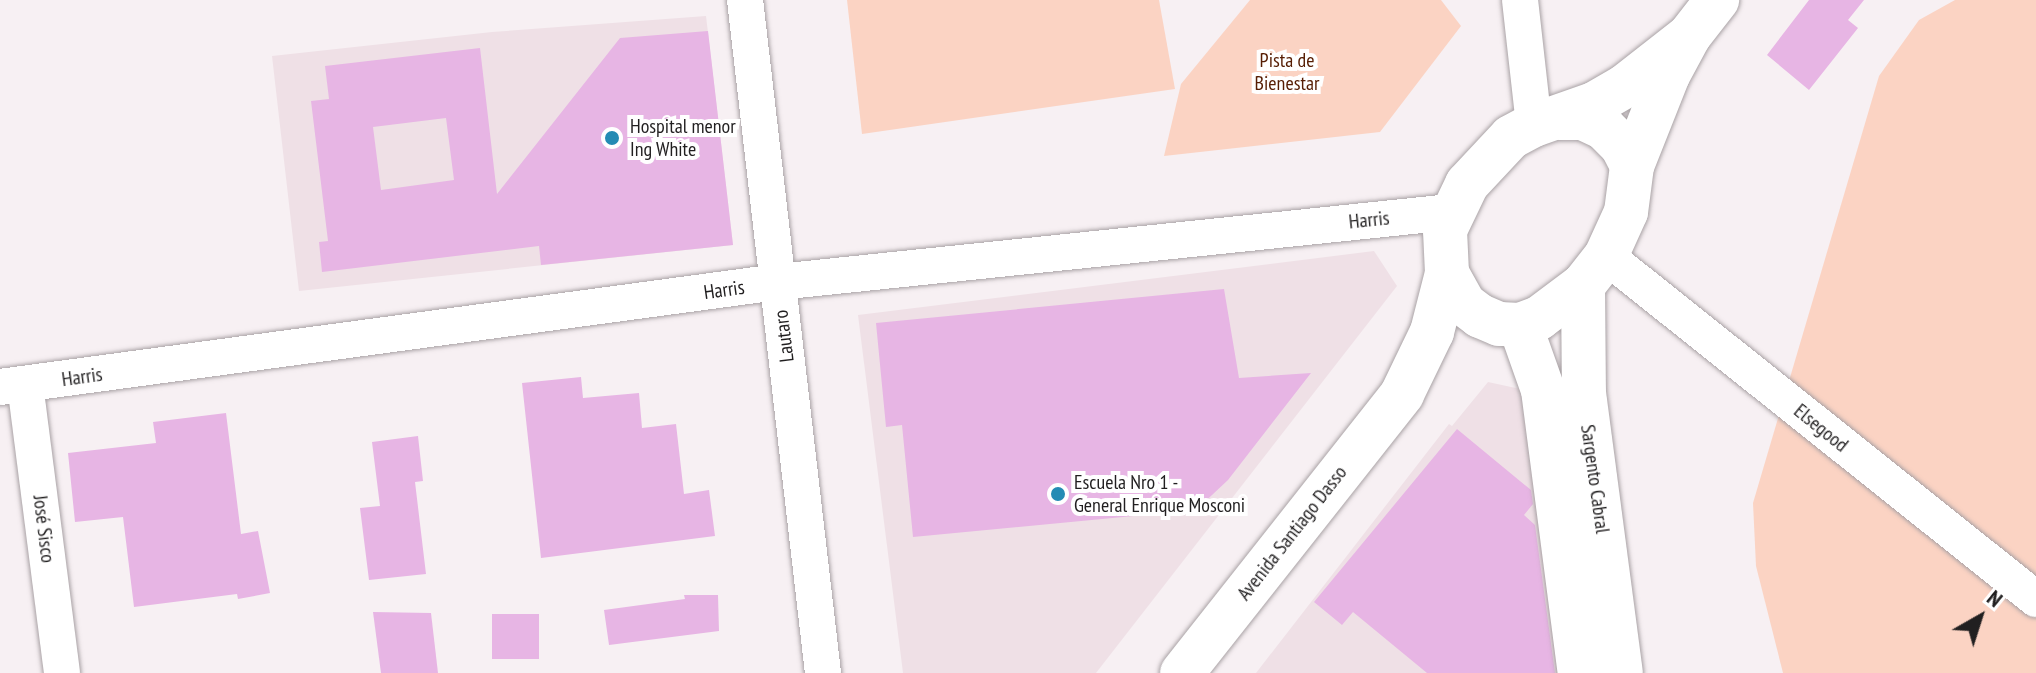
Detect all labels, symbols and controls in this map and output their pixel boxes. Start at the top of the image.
park label: Pista de Bienestar [1255,48,1319,95]
place label: Hospital menor Ing White [630,114,736,161]
marker: Hospital menor Ing White [601,127,623,149]
street label: Harris [1347,206,1391,234]
street label: Harris [702,275,746,305]
street label: Lautaro [769,309,799,363]
street label: Harris [60,362,104,392]
street label: Elsegood [1789,399,1853,457]
street label: Sargento Cabral [1575,423,1615,535]
street label: Avenida Santiago Dasso [1232,461,1352,605]
place label: Escuela Nro 1 - General Enrique Mosconi [1074,470,1245,517]
marker: Escuela Nro 1 - General Enrique Mosconi [1049,485,1067,503]
street label: José Sisco [28,494,60,564]
north arrow [1940,577,2020,657]
text: N [1982,584,2009,613]

